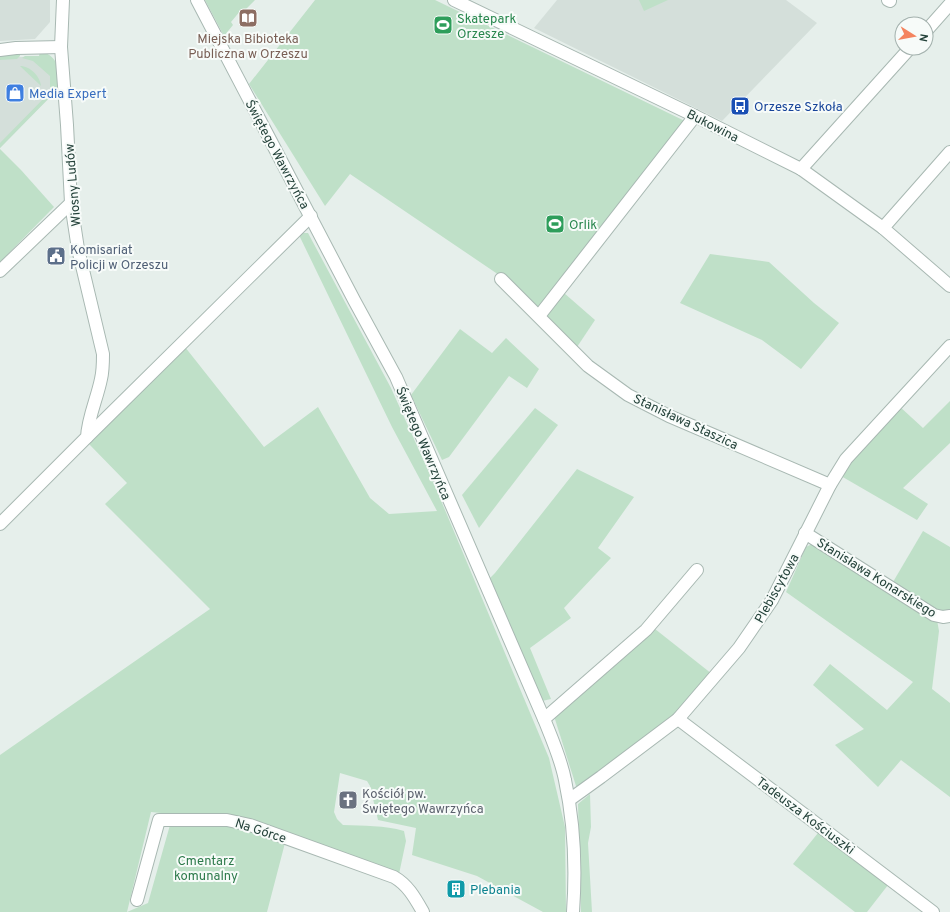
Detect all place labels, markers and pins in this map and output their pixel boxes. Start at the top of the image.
library icon: Miejska Bibioteka Publiczna w Orzeszu [237,7,259,29]
place label: Skatepark Orzesze [457,12,516,43]
sports icon: Skatepark Orzesze [432,14,454,36]
place label: Miejska Bibioteka Publiczna w Orzeszu [188,32,308,63]
shop icon: Media Expert [4,82,26,104]
place label: Media Expert [29,87,107,103]
bus stop icon: Orzesze Szkoła [729,95,751,117]
place label: Orzesze Szkoła [754,100,843,116]
sports icon: Orlik [544,213,566,235]
place label: Orlik [569,218,597,234]
place label: Komisariat Policji w Orzeszu [70,243,168,274]
public building icon: Komisariat Policji w Orzeszu [45,245,67,267]
place label: Kościół pw. Świętego Wawrzyńca [362,787,484,818]
church icon: Kościół pw. Świętego Wawrzyńca [337,789,359,811]
building icon: Plebania [445,878,467,900]
place label: Plebania [470,883,521,899]

